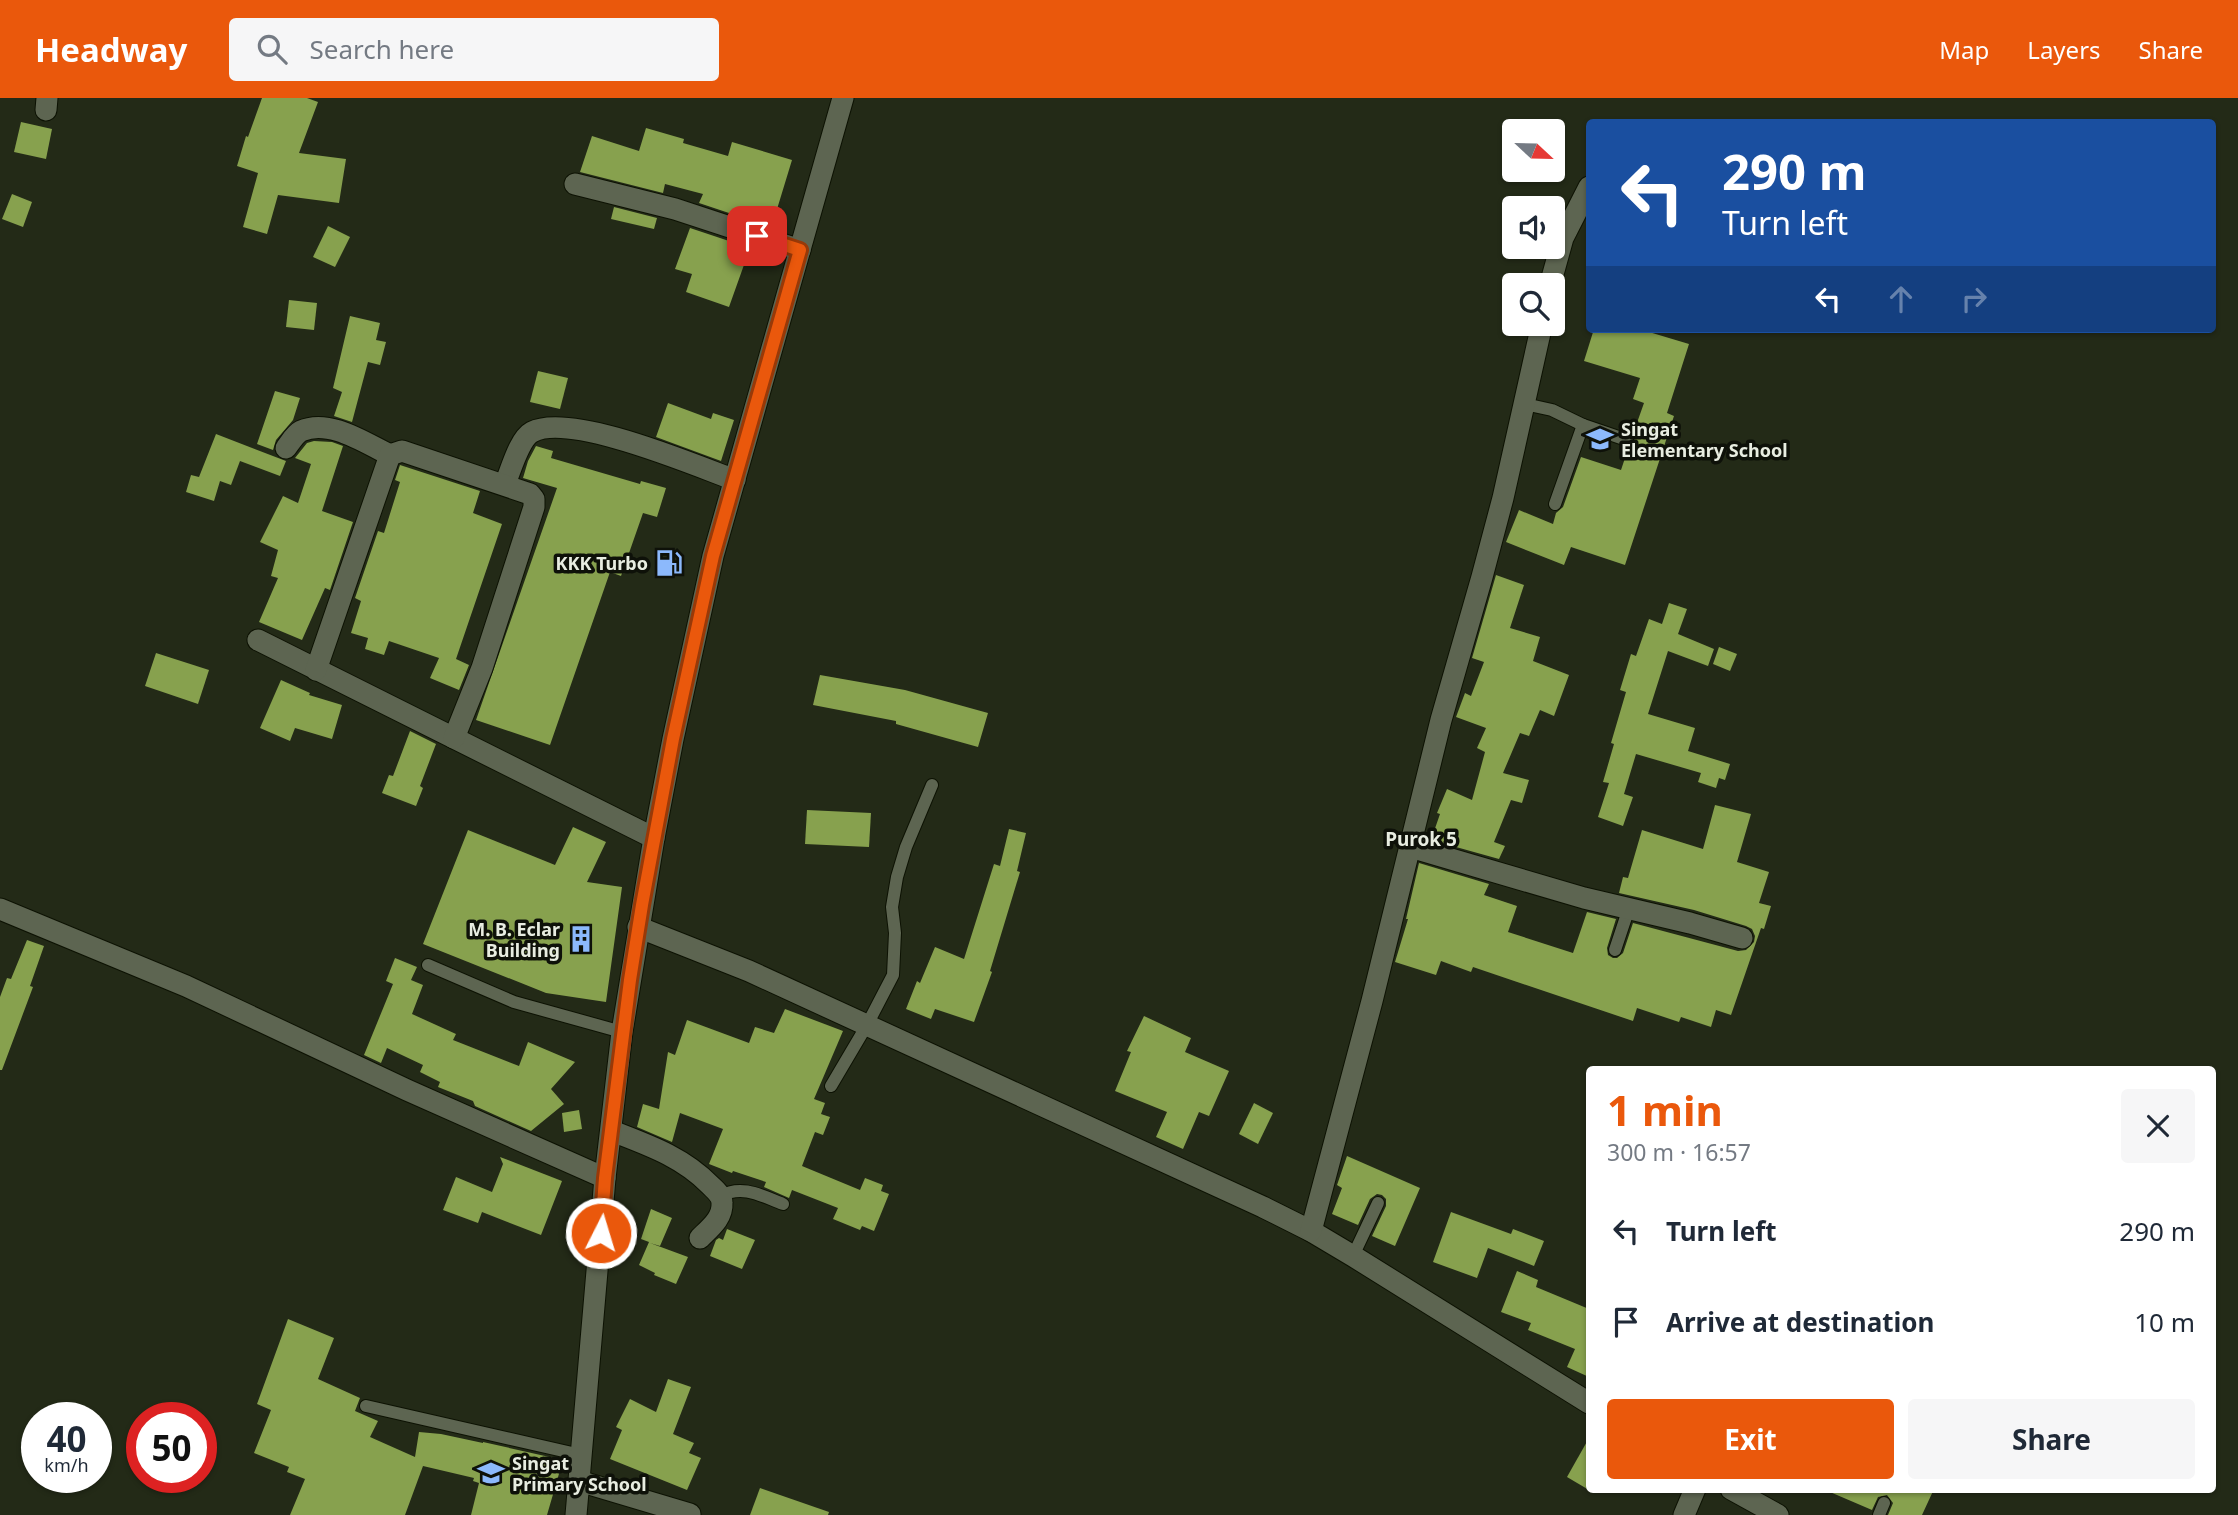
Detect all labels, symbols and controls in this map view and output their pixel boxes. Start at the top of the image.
search box [229,18,719,81]
text: Headway [35,27,187,72]
icon: search [253,30,291,68]
text: Search here [309,31,454,67]
text: Map [1939,33,1989,66]
text: Layers [2027,33,2101,66]
text: Share [2139,33,2203,66]
north arrow [1502,119,1564,182]
map controls [1502,119,1565,336]
text: 290 m [1722,138,1867,204]
icon: left [1607,147,1698,238]
button: sound [1502,196,1565,259]
text: Turn left [1722,201,1848,244]
pin [727,206,787,266]
icon: arrive [738,217,776,255]
button: search [1502,273,1565,336]
icon: left [1809,280,1847,318]
icon: ahead [1882,280,1920,318]
icon: right [1955,280,1993,318]
place label: Singat Elementary School [1621,417,1788,462]
school or university icon: Singat Elementary School [1585,424,1615,454]
fuel station icon: KKK Turbo [654,548,684,578]
place label: KKK Turbo [556,551,648,575]
district label: Purok 5 [1385,826,1457,852]
place label: M. B. Eclar Building [468,917,560,962]
building icon: M. B. Eclar Building [566,924,596,954]
text: 1 min [1607,1081,1723,1138]
button: close [2121,1089,2195,1163]
text: 300 m · 16:57 [1607,1136,1751,1168]
position arrow [564,1196,638,1270]
icon: left [1607,1212,1645,1250]
text: Turn left [1666,1213,1777,1249]
text: 290 m [2119,1213,2195,1249]
icon: arrive [1607,1303,1645,1341]
text: Arrive at destination [1666,1304,1935,1340]
text: 10 m [2134,1304,2195,1340]
button: Exit [1607,1399,1894,1479]
button: Share [1908,1399,2195,1479]
speed limit sign: 50 [126,1402,217,1493]
text: 40 [46,1415,87,1462]
place label: Singat Primary School [512,1451,647,1496]
text: km/h [44,1453,89,1477]
school or university icon: Singat Primary School [476,1458,506,1488]

